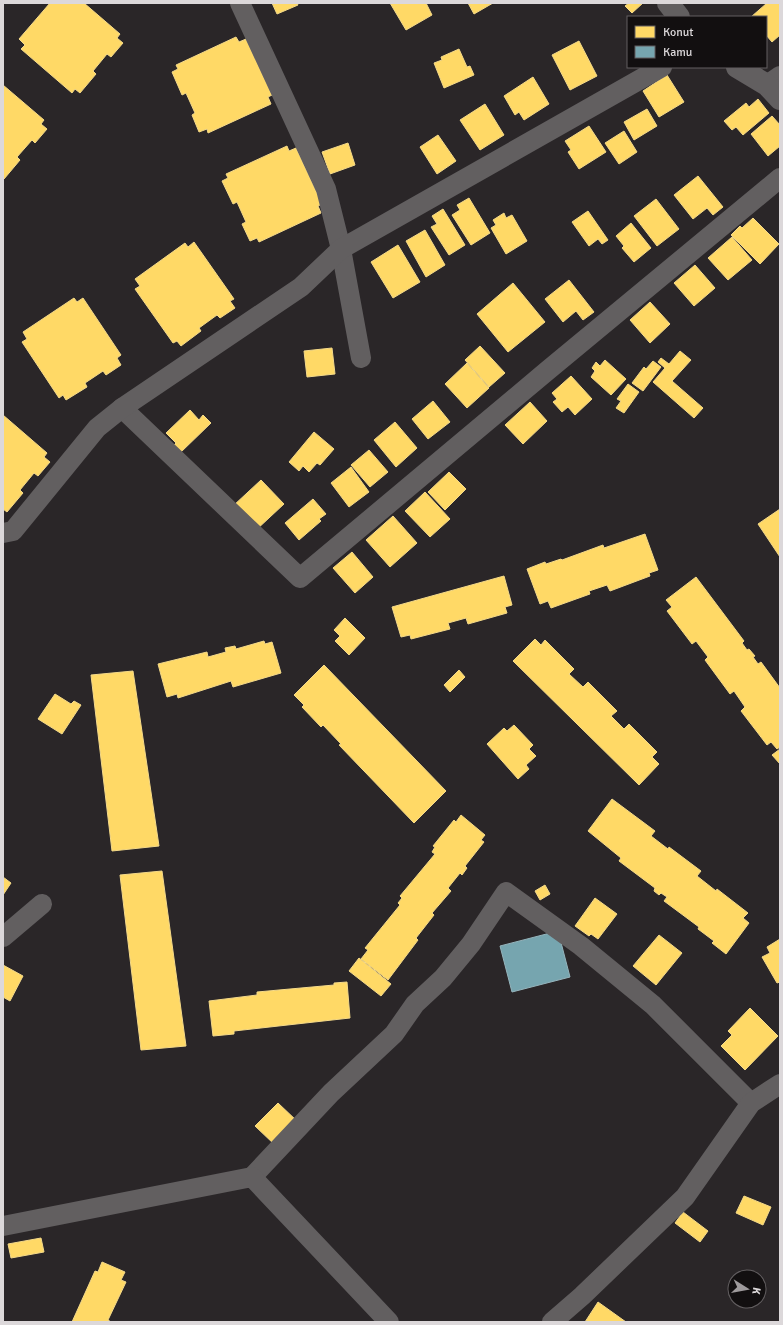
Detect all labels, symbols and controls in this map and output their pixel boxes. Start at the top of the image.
legend [627,16,767,68]
text: Konut [663,25,694,40]
text: Kamu [663,45,692,60]
north arrow [727,1269,767,1309]
text: K [749,1286,763,1296]

